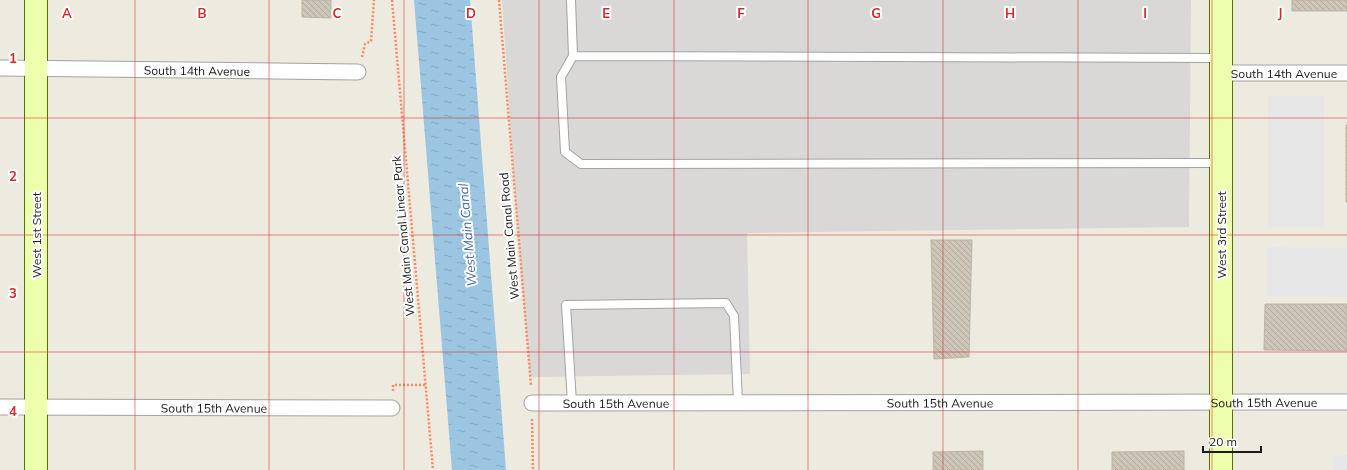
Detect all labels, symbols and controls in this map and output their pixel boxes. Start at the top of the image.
text: A [62,5,72,21]
text: B [198,5,207,21]
text: C [333,5,342,21]
text: D [466,5,476,21]
text: E [602,5,610,21]
text: F [737,5,745,21]
text: G [871,5,881,21]
text: H [1005,5,1015,21]
text: I [1143,5,1147,21]
text: J [1278,5,1282,21]
text: 1 [9,50,17,66]
street label: South 14th Avenue [144,62,250,78]
street label: South 14th Avenue [1231,66,1337,81]
street label: West Main Canal Linear Park [388,154,417,317]
text: 2 [9,168,17,184]
street label: West Main Canal Road [496,172,522,300]
water label: West Main Canal [454,182,479,287]
street label: West 3rd Street [1214,191,1229,279]
street label: West 1st Street [29,192,44,278]
text: 3 [9,285,17,301]
street label: South 15th Avenue [563,395,669,410]
street label: South 15th Avenue [887,395,993,410]
street label: South 15th Avenue [1211,395,1317,410]
street label: South 15th Avenue [161,400,267,415]
text: 4 [9,403,17,419]
scale bar [1203,428,1261,454]
text: 20 m [1209,434,1237,449]

